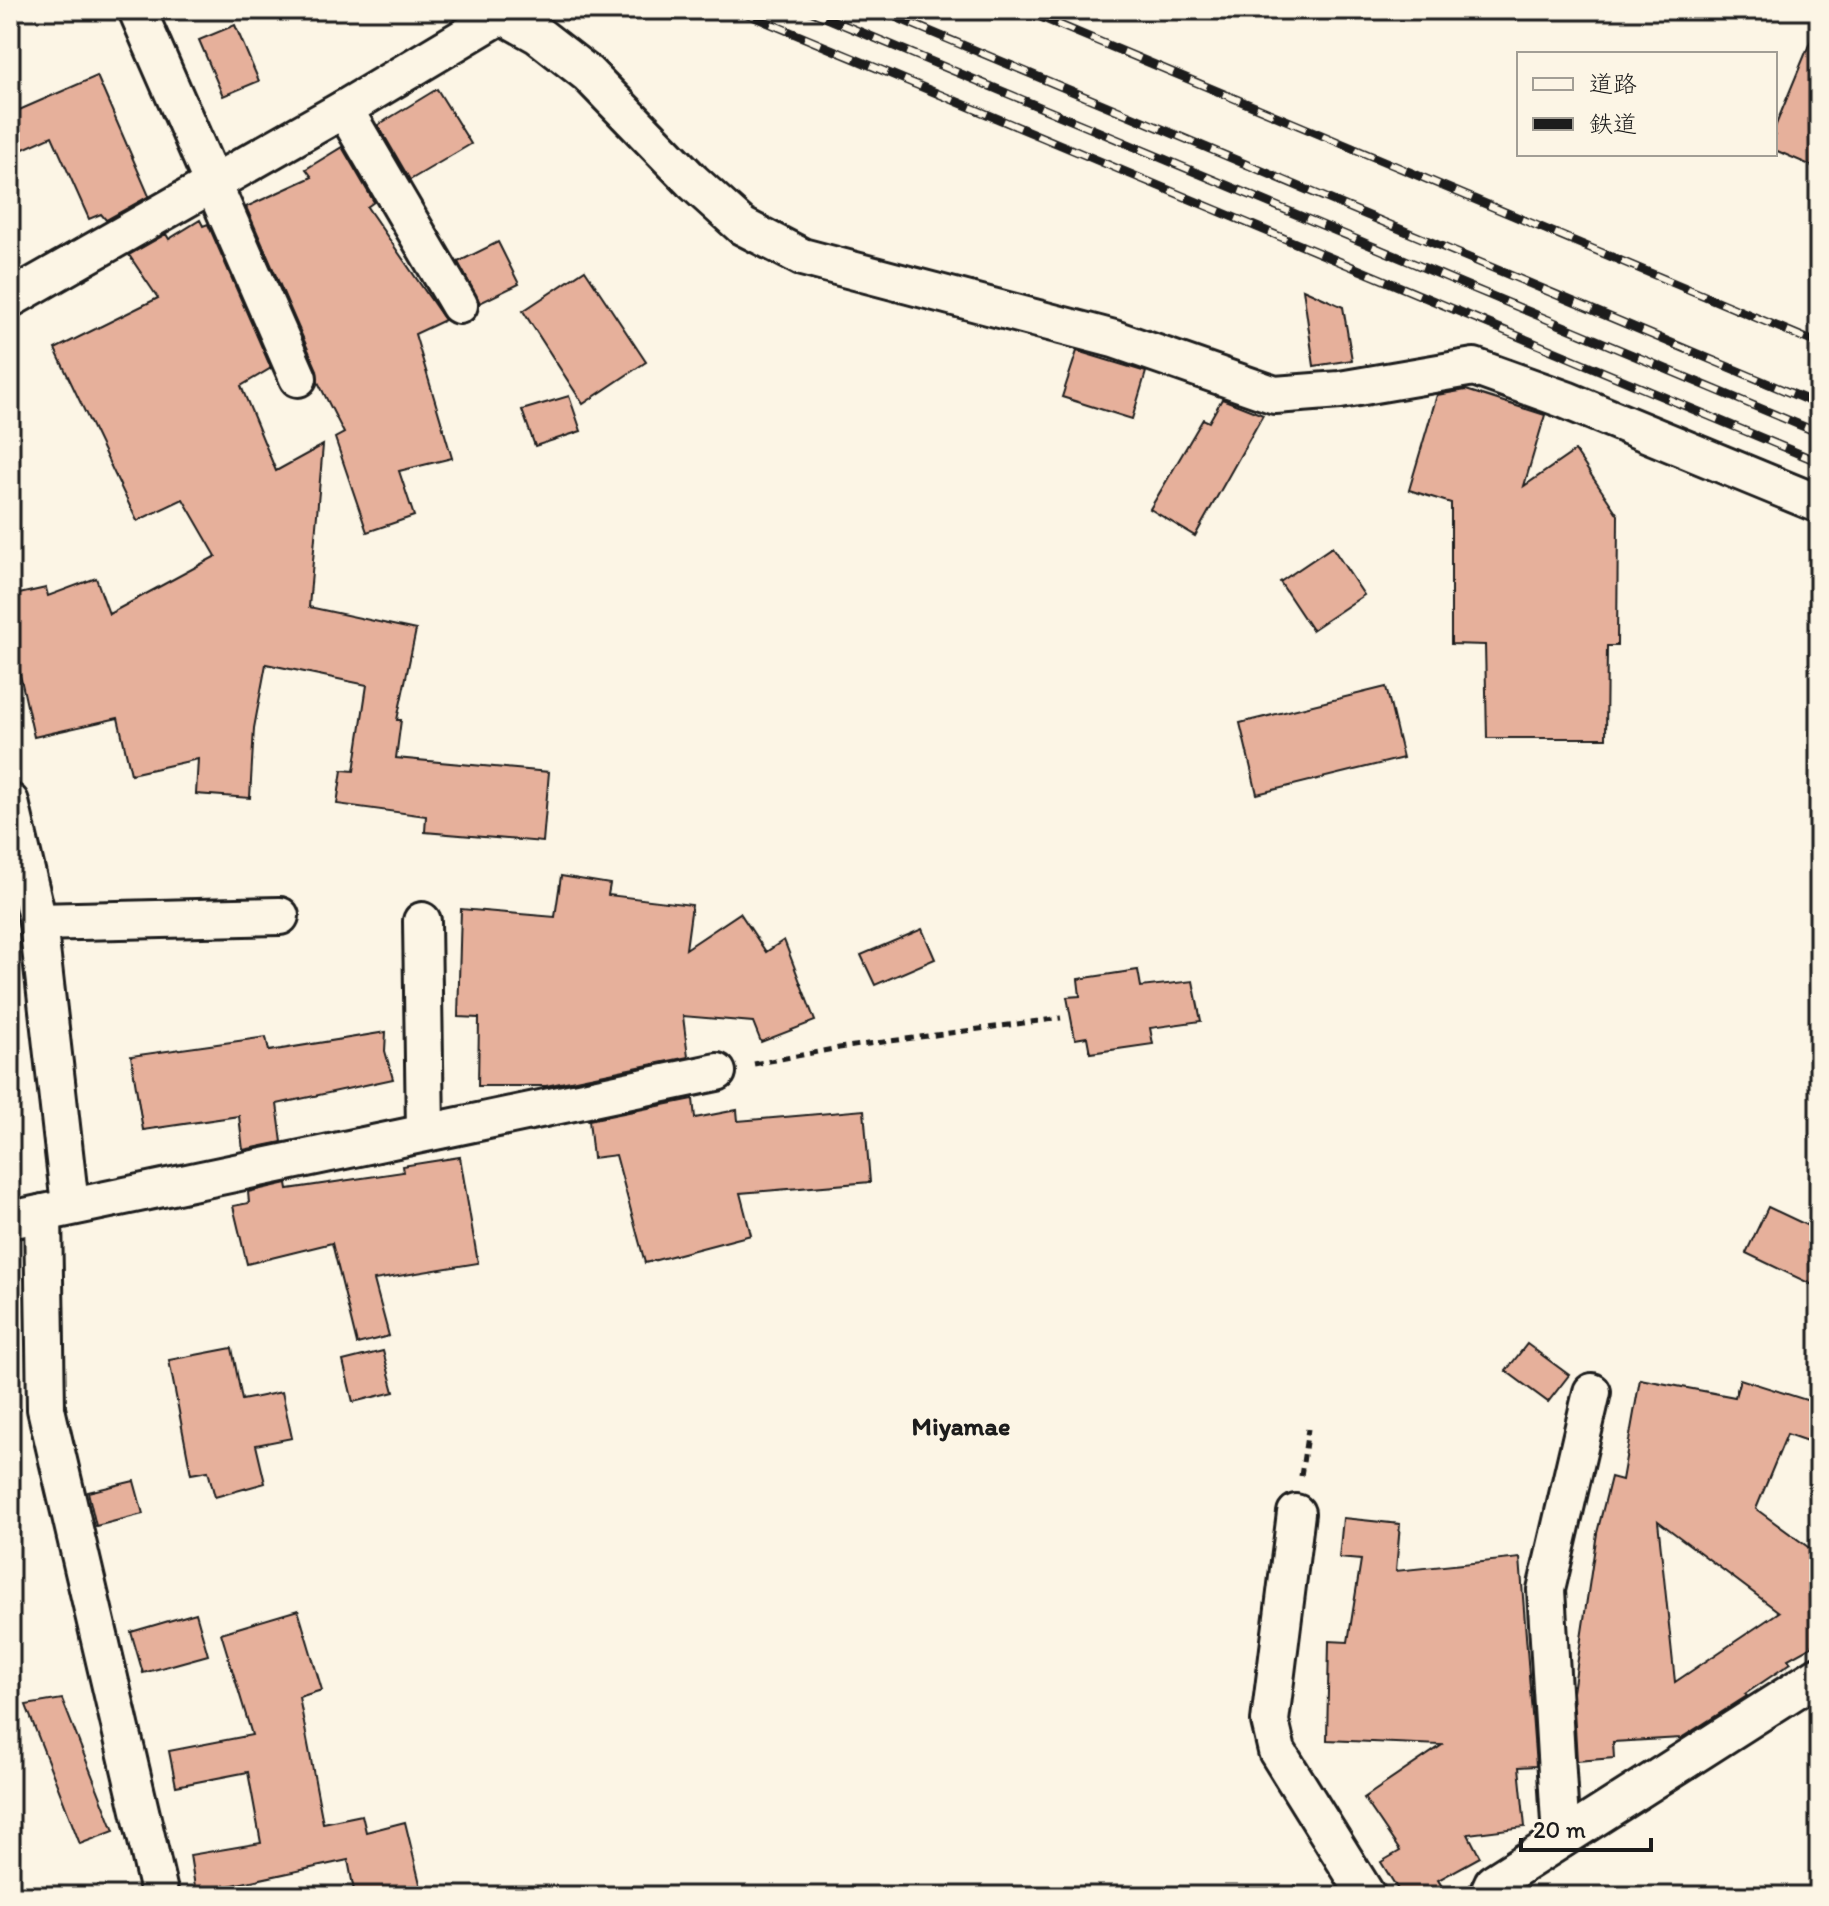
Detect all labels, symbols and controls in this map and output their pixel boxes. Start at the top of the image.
legend [1517,52,1777,156]
text: 道路 [1589,69,1637,98]
text: 鉄道 [1589,109,1637,138]
district label: Miyamae [912,1410,1010,1442]
scale bar [1521,1802,1651,1852]
text: 20 m [1533,1815,1586,1844]

